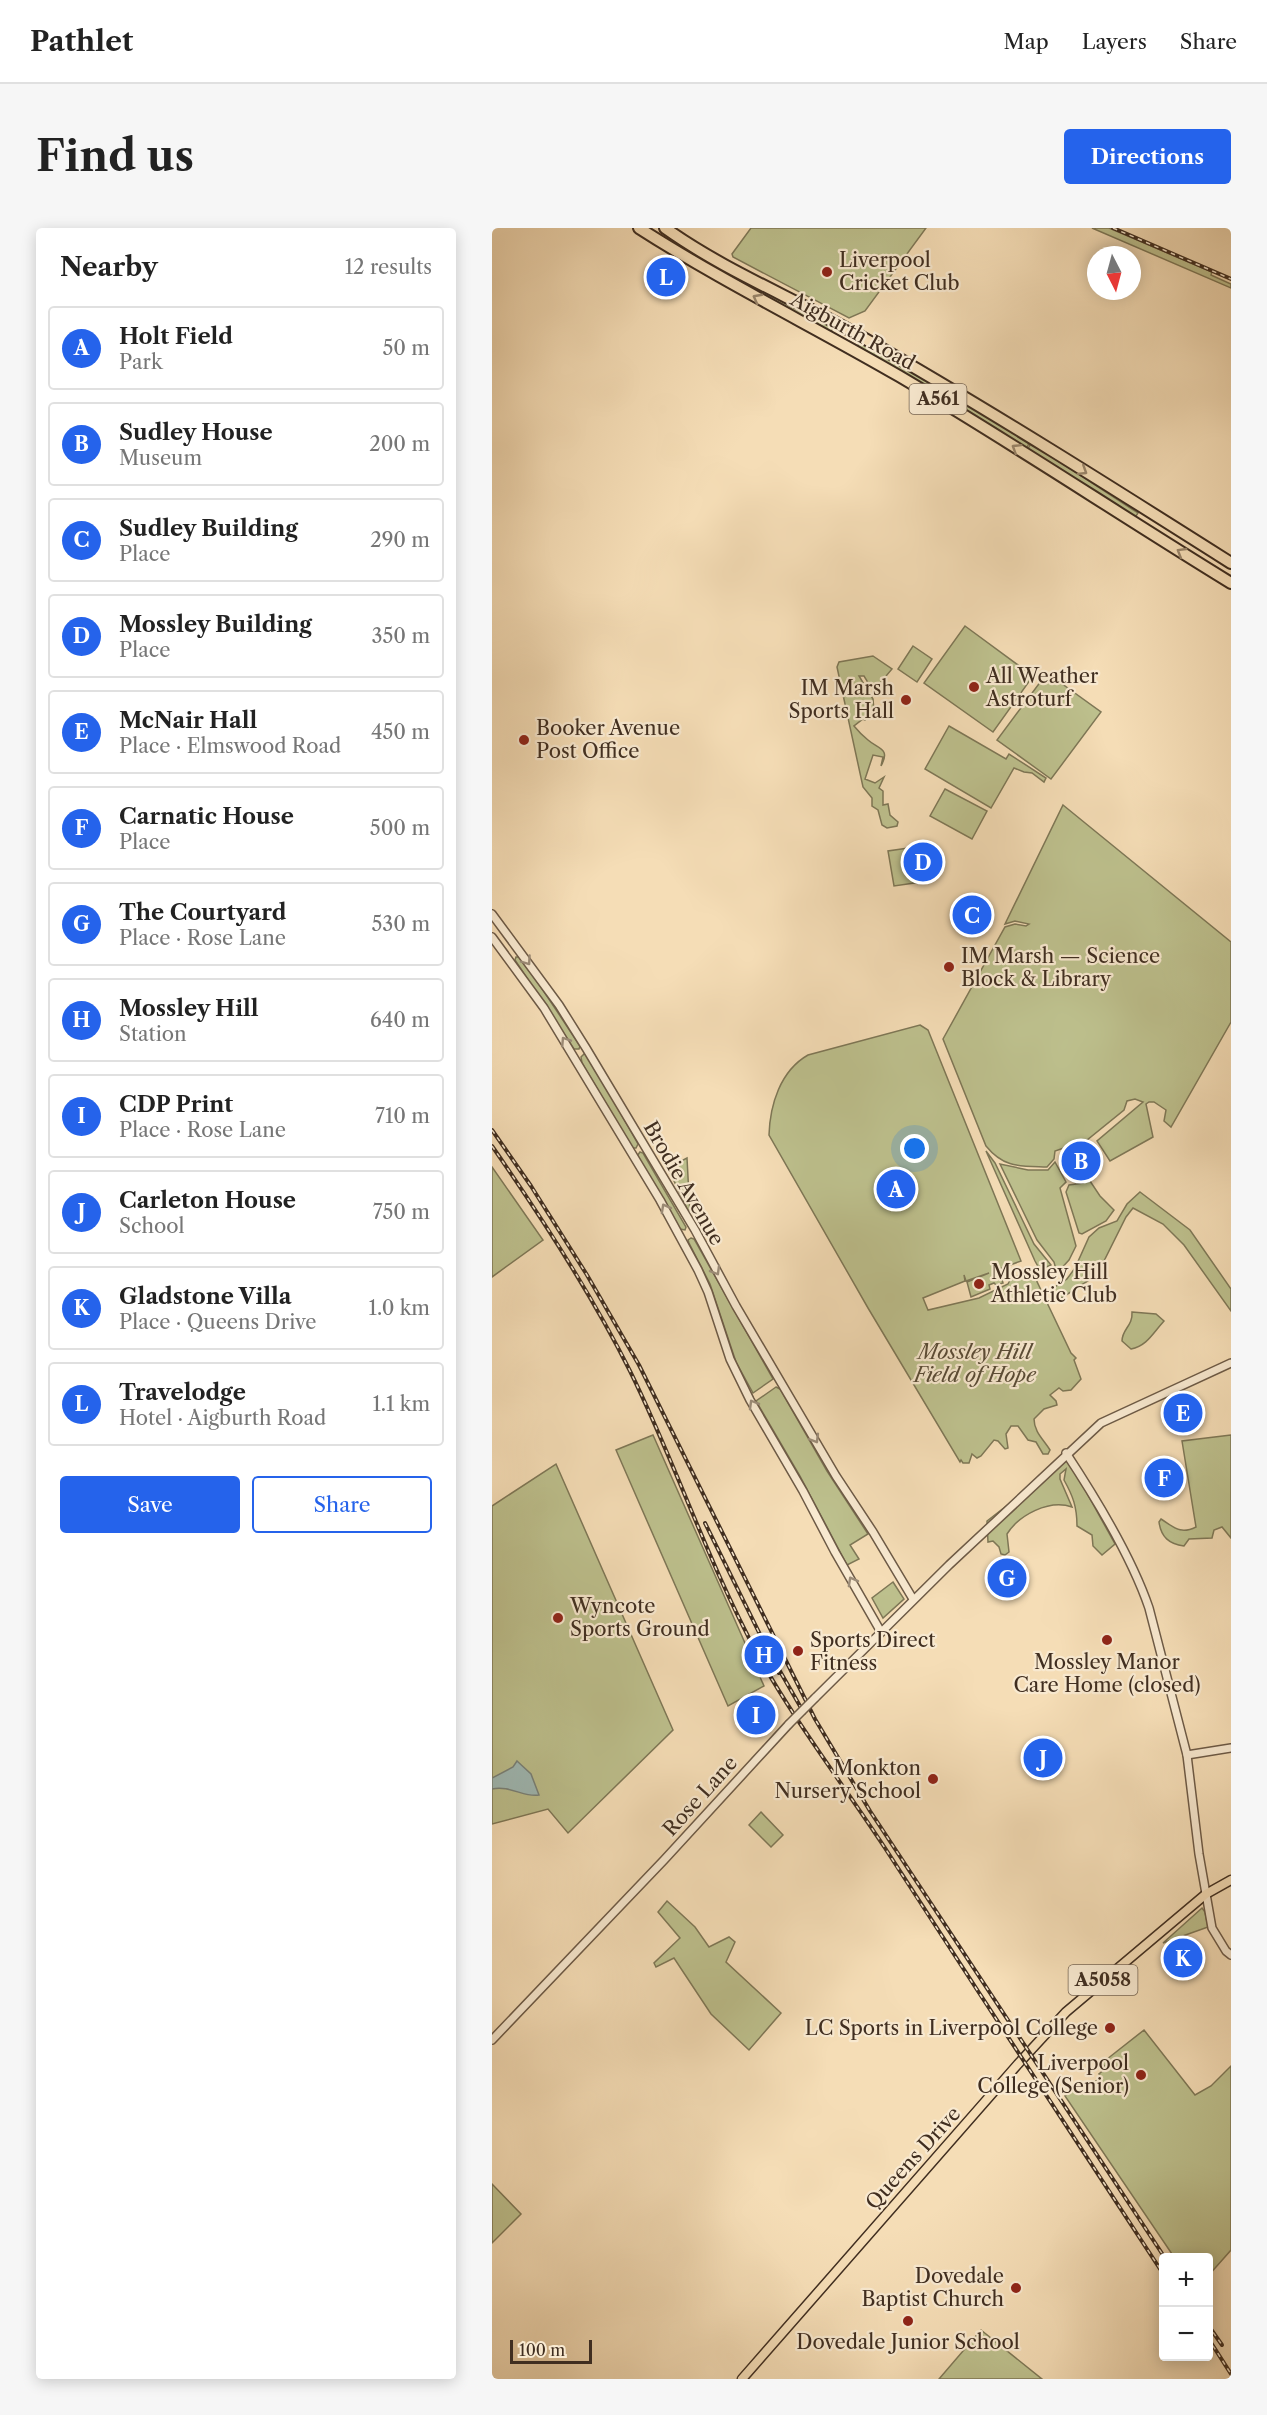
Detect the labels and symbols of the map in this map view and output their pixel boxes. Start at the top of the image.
north arrow [1087,246,1141,300]
place label: Liverpool Cricket Club [839,248,960,295]
pin: L [646,254,686,300]
marker: Liverpool Cricket Club [820,265,834,279]
street label: Aigburth Road [786,286,919,375]
one-way arrow [752,294,763,305]
road number: A561 [910,384,966,414]
one-way arrow [1012,444,1022,456]
one-way arrow [1077,463,1087,475]
one-way arrow [1177,548,1187,560]
place label: All Weather Astroturf [985,664,1099,711]
place label: IM Marsh Sports Hall [789,676,894,723]
marker: All Weather Astroturf [967,680,981,694]
marker: IM Marsh Sports Hall [899,693,913,707]
place label: Booker Avenue Post Office [536,716,680,763]
marker: Booker Avenue Post Office [517,733,531,747]
pin: D [904,840,942,884]
pin: C [952,892,992,938]
place label: IM Marsh — Science Block & Library [961,944,1160,991]
one-way arrow [520,954,531,965]
marker: IM Marsh — Science Block & Library [942,960,956,974]
one-way arrow [561,1036,572,1047]
street label: Brodie Avenue [639,1117,729,1249]
your location [900,1134,929,1163]
pin: B [1062,1138,1100,1184]
pin: A [876,1166,916,1212]
one-way arrow [661,1204,672,1214]
place label: Mossley Hill Athletic Club [990,1260,1117,1307]
one-way arrow [709,1265,720,1275]
marker: Mossley Hill Athletic Club [972,1277,986,1291]
park label: Mossley Hill Field of Hope [912,1340,1037,1387]
pin: E [1164,1390,1202,1436]
one-way arrow [748,1400,760,1411]
one-way arrow [807,1433,819,1443]
pin: F [1144,1456,1184,1500]
pin: G [988,1556,1026,1600]
one-way arrow [848,1577,859,1587]
place label: Wyncote Sports Ground [569,1594,710,1641]
marker: Wyncote Sports Ground [551,1611,565,1625]
place label: Sports Direct Fitness [810,1628,935,1675]
pin: H [744,1632,784,1678]
marker: Mossley Manor Care Home (closed) [1100,1633,1114,1647]
marker: Sports Direct Fitness [791,1644,805,1658]
place label: Mossley Manor Care Home (closed) [1013,1650,1201,1697]
pin: I [736,1692,776,1738]
pin: J [1024,1736,1062,1780]
street label: Rose Lane [658,1751,742,1841]
place label: Monkton Nursery School [775,1756,921,1803]
marker: Monkton Nursery School [926,1772,940,1786]
pin: K [1164,1936,1202,1980]
road number: A5058 [1068,1965,1138,1995]
place label: LC Sports in Liverpool College [805,2016,1098,2040]
marker: LC Sports in Liverpool College [1103,2021,1117,2035]
place label: Liverpool College (Senior) [977,2051,1129,2098]
marker: Liverpool College (Senior) [1134,2068,1148,2082]
street label: Queens Drive [861,2102,965,2214]
place label: Dovedale Baptist Church [862,2264,1004,2311]
marker: Dovedale Baptist Church [1009,2281,1023,2295]
marker: Dovedale Junior School [901,2314,915,2328]
place label: Dovedale Junior School [796,2330,1020,2354]
scale bar [510,2337,592,2364]

